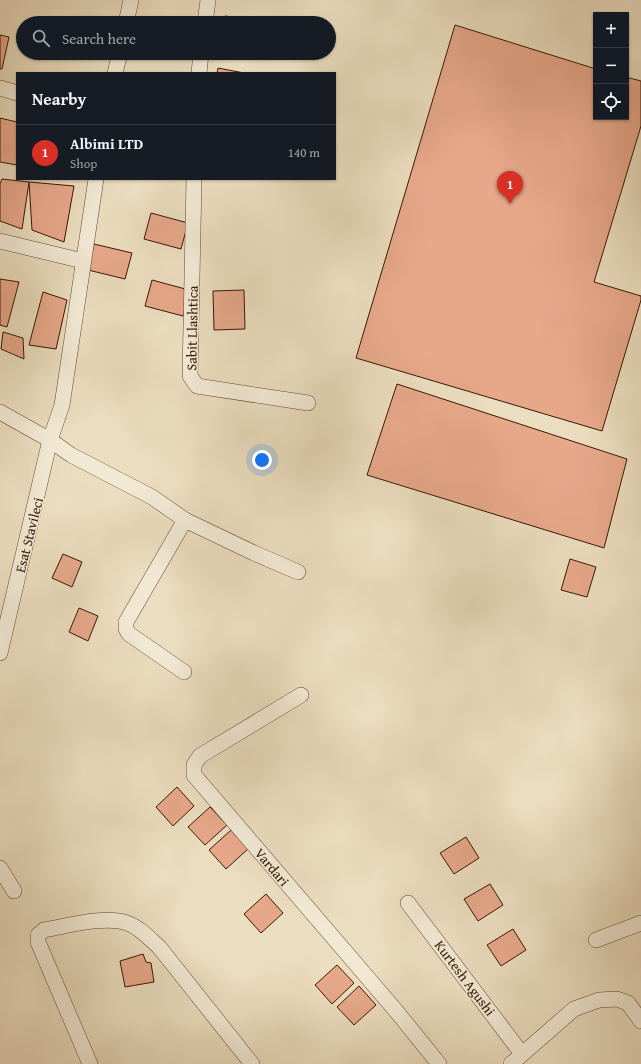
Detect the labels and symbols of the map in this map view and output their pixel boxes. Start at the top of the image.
pin: 1 [497,171,523,204]
street label: Sabit Llashtica [181,285,203,371]
your location [252,450,272,470]
street label: Esat Stavileci [10,495,48,575]
street label: Vardari [250,844,294,890]
street label: Kurtesh Agushi [430,936,500,1020]

